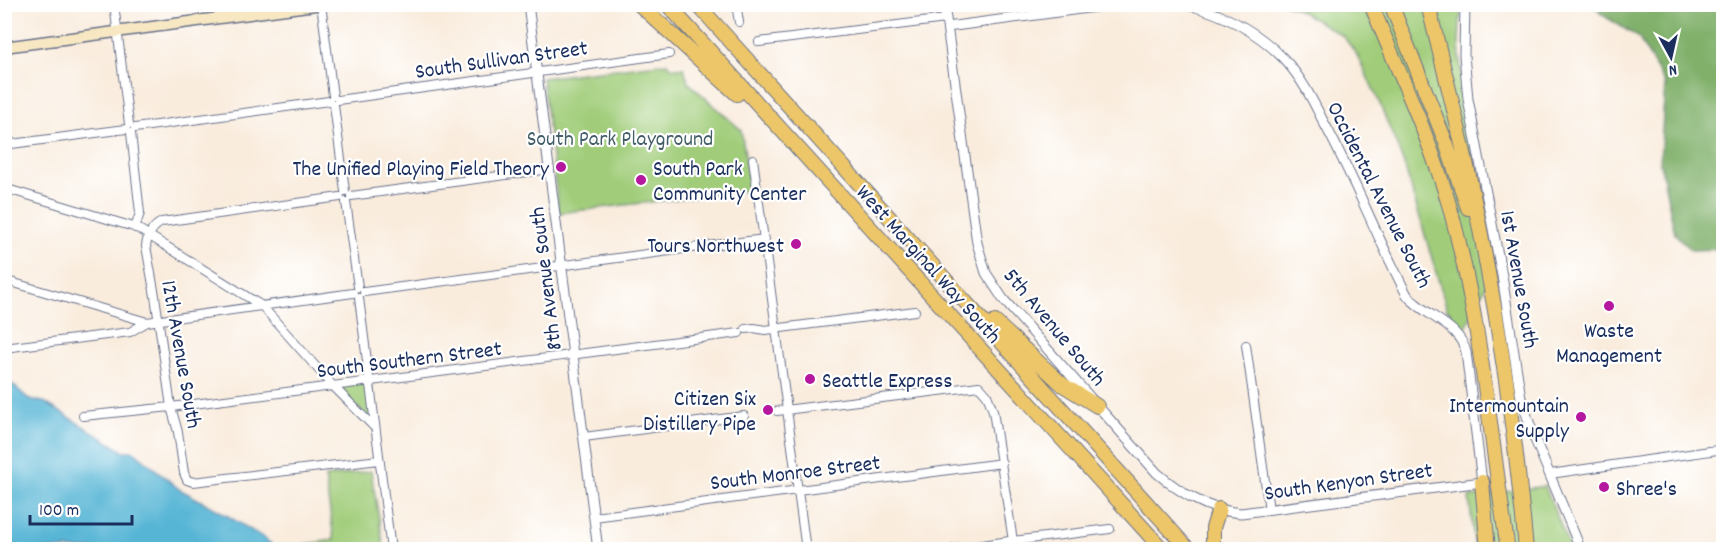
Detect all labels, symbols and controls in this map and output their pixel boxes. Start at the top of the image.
north arrow [1641,27,1701,87]
street label: South Sullivan Street [413,34,590,89]
text: N [1667,57,1678,81]
street label: Occidental Avenue South [1317,97,1438,294]
park label: South Park Playground [527,125,713,156]
place label: The Unified Playing Field Theory [293,155,550,186]
place label: South Park Community Center [653,155,807,211]
marker: The Unified Playing Field Theory [554,160,568,174]
marker: South Park Community Center [634,173,648,187]
street label: West Marginal Way South [847,179,1007,352]
street label: 8th Avenue South [523,205,572,352]
street label: 1st Avenue South [1490,208,1545,351]
place label: Tours Northwest [647,232,784,263]
marker: Tours Northwest [789,237,803,251]
street label: 5th Avenue South [995,262,1112,394]
street label: 12th Avenue South [151,278,208,431]
marker: Waste Management [1602,299,1616,313]
place label: Waste Management [1556,317,1662,373]
street label: South Southern Street [315,335,504,388]
place label: Seattle Express [822,367,953,398]
marker: Seattle Express [803,372,817,386]
place label: Citizen Six Distillery Pipe [643,385,756,441]
place label: Intermountain Supply [1449,392,1570,448]
marker: Citizen Six Distillery Pipe [761,403,775,417]
marker: Intermountain Supply [1574,410,1588,424]
street label: South Monroe Street [709,449,882,500]
street label: South Kenyon Street [1262,456,1435,511]
place label: Shree's [1616,475,1677,506]
marker: Shree's [1597,480,1611,494]
scale bar [30,488,132,526]
text: 100 m [39,499,79,524]

